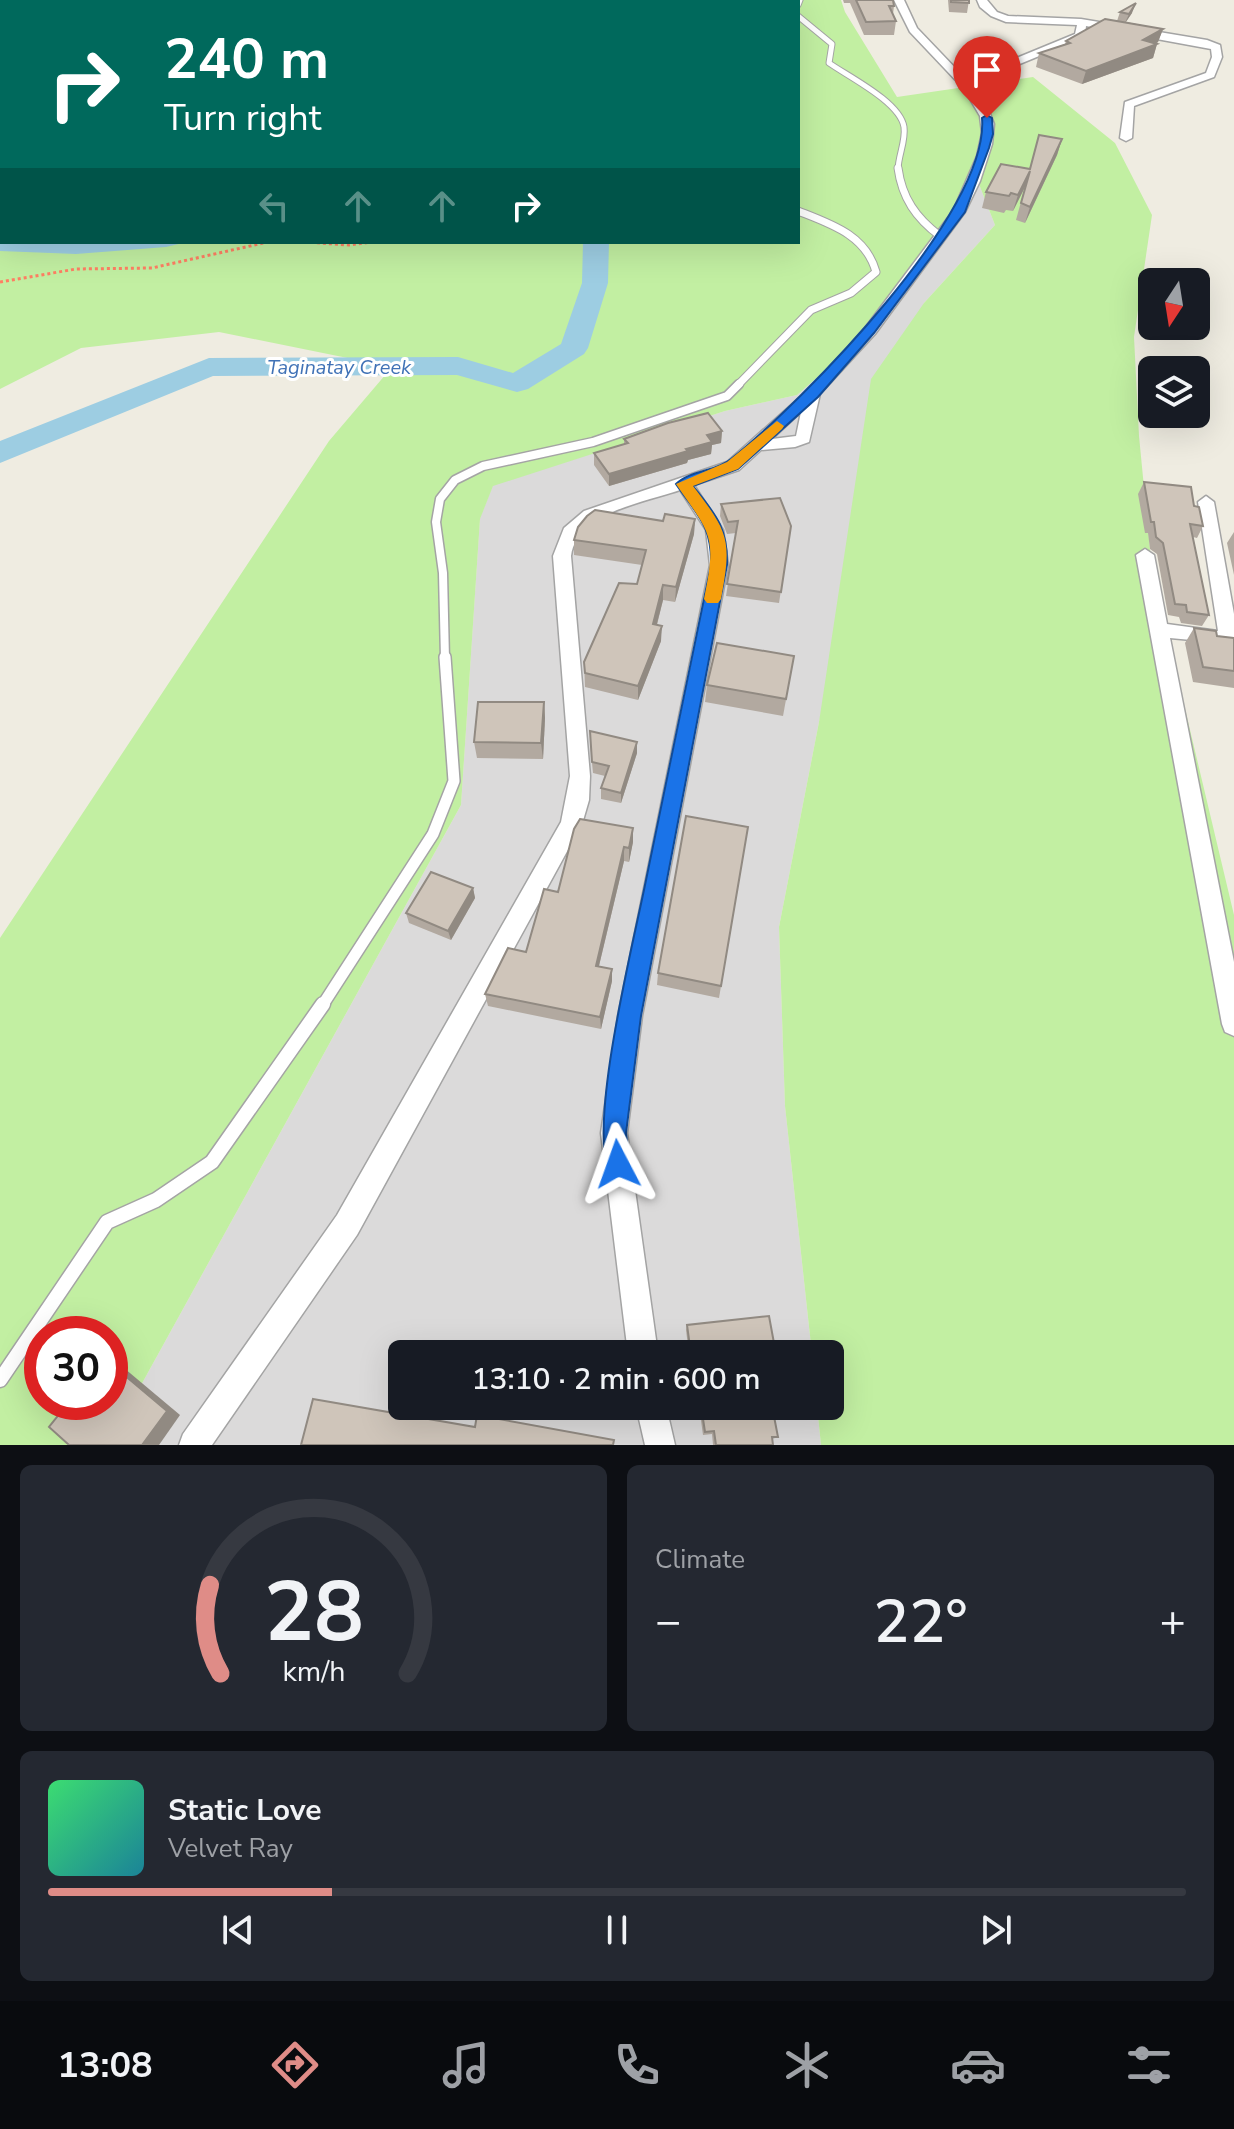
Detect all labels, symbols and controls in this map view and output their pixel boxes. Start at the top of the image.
text: 240 m [164,21,329,98]
icon: right [32,32,136,136]
pin [953,36,1021,118]
icon: arrive [965,48,1009,92]
text: Turn right [164,94,321,143]
icon: left [252,184,296,228]
icon: ahead [336,184,380,228]
icon: ahead [420,184,464,228]
icon: right [504,184,548,228]
north arrow [1138,268,1210,340]
map controls [1138,268,1210,428]
water label: Taginatay Creek [267,354,412,381]
button: layers [1138,356,1210,428]
position arrow [576,1122,660,1206]
speed limit sign: 30 [24,1316,128,1420]
text: 13:10 · 2 min · 600 m [471,1359,761,1400]
text: Climate [655,1542,745,1577]
text: 28 [264,1556,363,1669]
text: 22° [873,1581,968,1663]
text: − [655,1592,681,1652]
text: + [1160,1592,1186,1652]
text: km/h [282,1652,345,1691]
text: Static Love [168,1790,322,1831]
text: Velvet Ray [168,1831,293,1866]
icon: previous [216,1908,260,1952]
icon: pause [595,1908,639,1952]
icon: next [974,1908,1018,1952]
icon: directions [267,2037,323,2093]
icon: music [438,2037,494,2093]
icon: phone [609,2037,665,2093]
icon: climate [779,2037,835,2093]
icon: car [950,2037,1006,2093]
icon: filters [1121,2037,1177,2093]
text: 13:08 [57,2041,153,2090]

